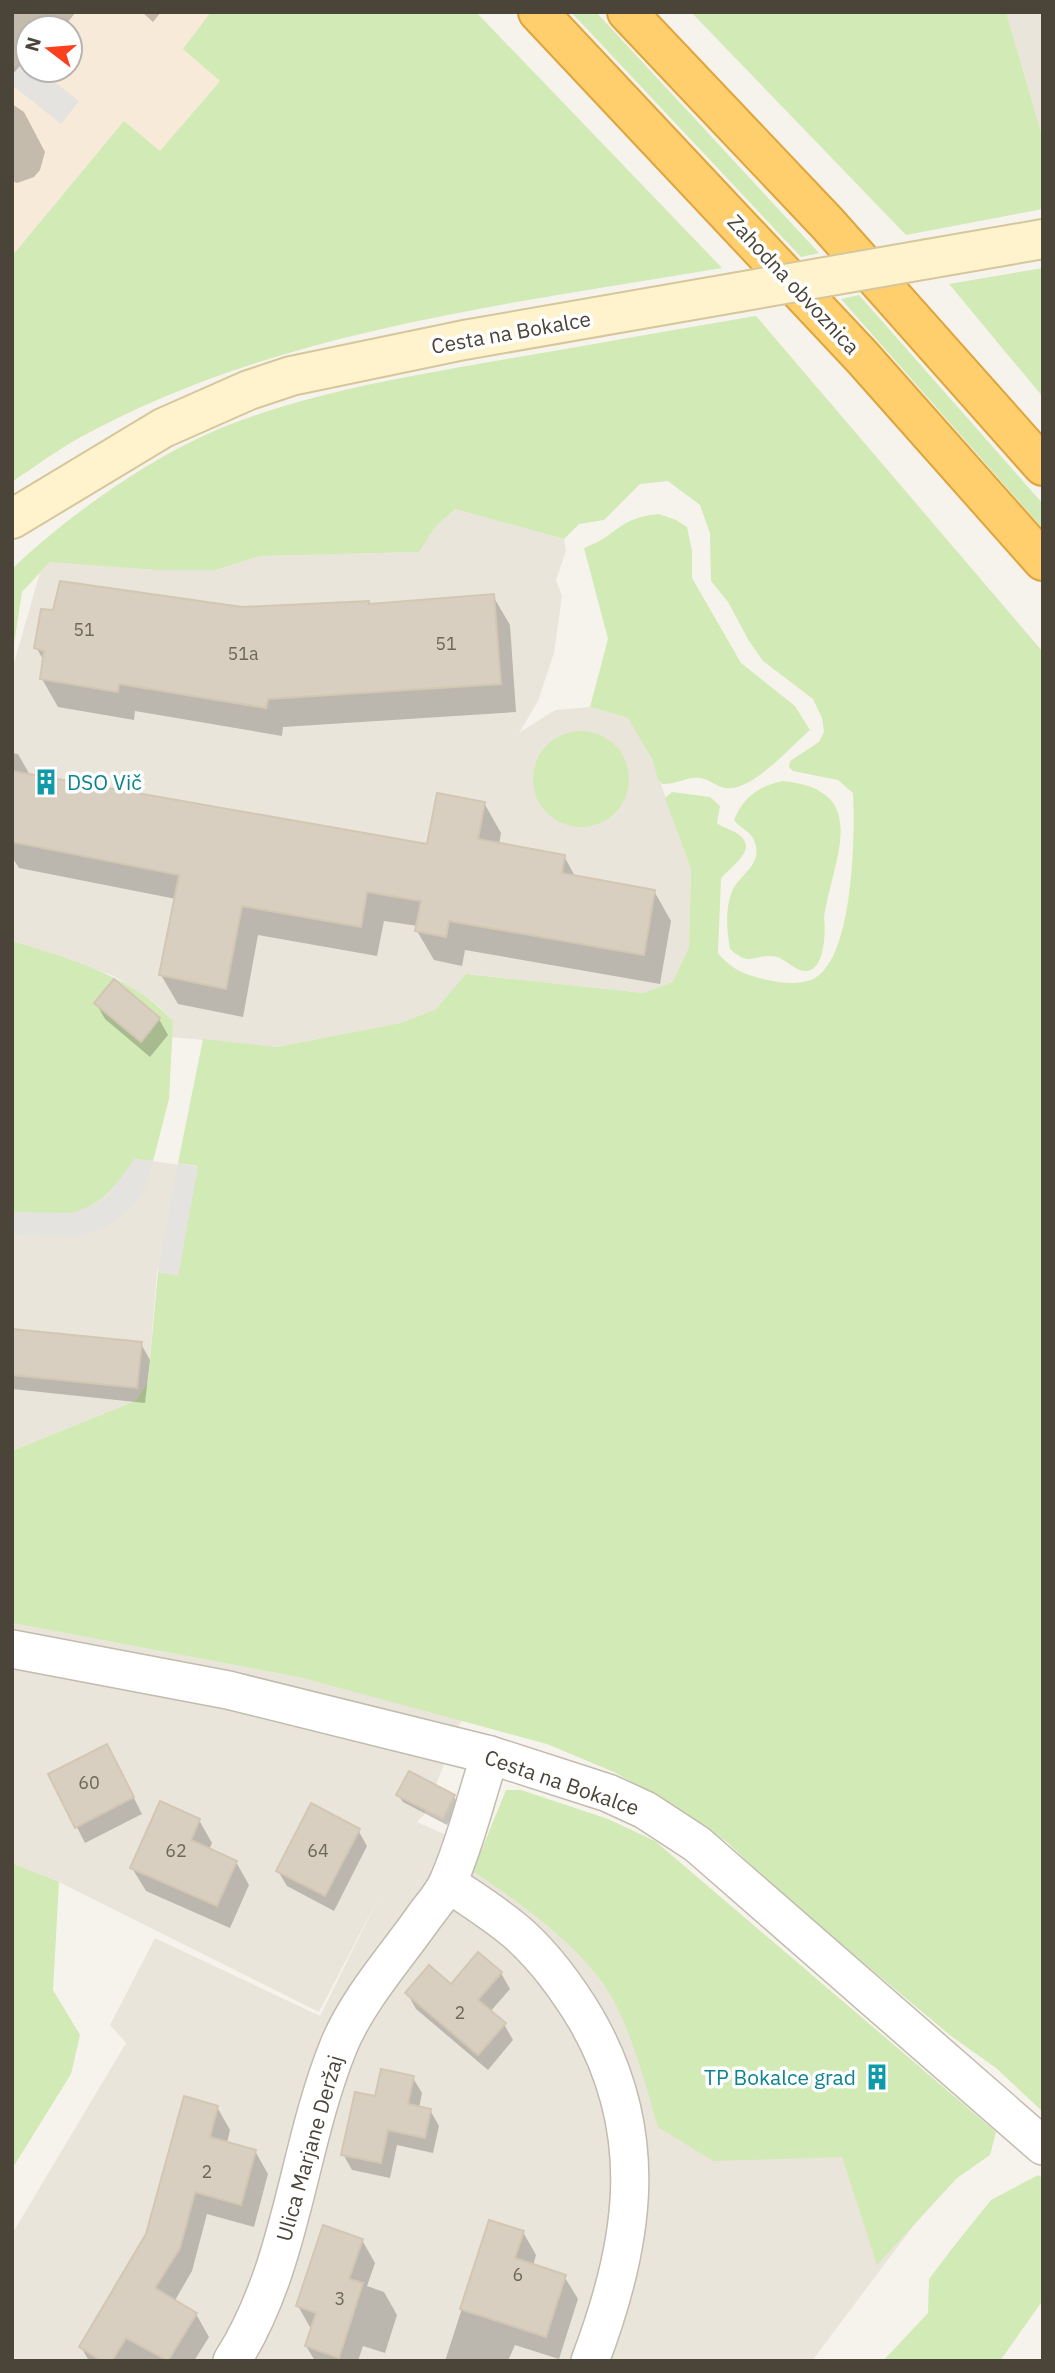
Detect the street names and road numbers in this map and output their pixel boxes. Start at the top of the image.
street label: Zahodna obvoznica [722,208,866,360]
street label: Cesta na Bokalce [429,304,593,360]
street label: Cesta na Bokalce [481,1742,643,1822]
street label: Ulica Marjane Deržaj [269,2052,349,2244]

